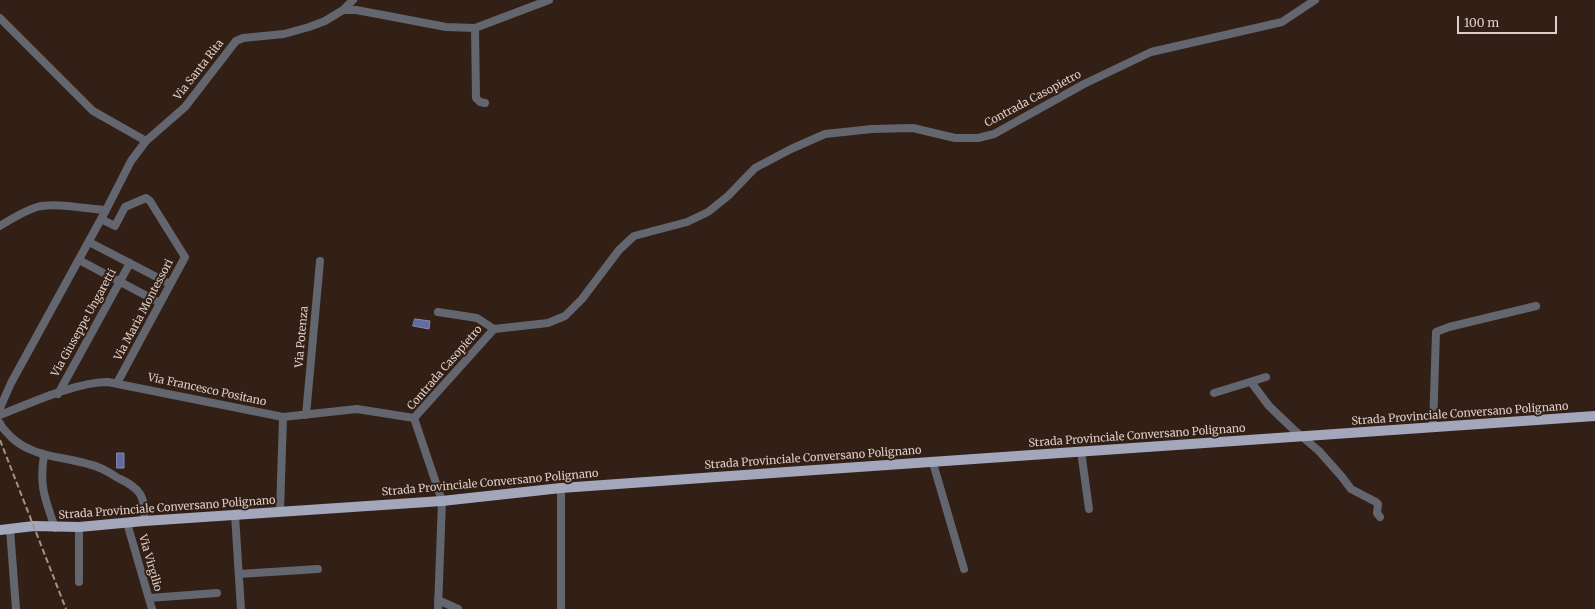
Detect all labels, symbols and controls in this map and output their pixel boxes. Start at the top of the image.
scale bar [1459,8,1559,34]
text: 100 m [1464,15,1499,30]
street label: Via Santa Rita [171,37,227,103]
street label: Contrada Casopietro [982,68,1084,130]
street label: Via Maria Montessori [112,257,176,363]
street label: Via Giuseppe Ungaretti [49,267,119,379]
street label: Via Potenza [293,306,311,368]
street label: Contrada Casopietro [405,323,485,413]
street label: Via Francesco Positano [147,371,267,409]
street label: Strada Provinciale Conversano Polignano [1351,400,1569,428]
street label: Strada Provinciale Conversano Polignano [1028,422,1246,450]
street label: Strada Provinciale Conversano Polignano [704,444,922,472]
street label: Strada Provinciale Conversano Polignano [381,467,599,499]
street label: Strada Provinciale Conversano Polignano [58,494,276,522]
street label: Via Virgilio [136,533,164,593]

